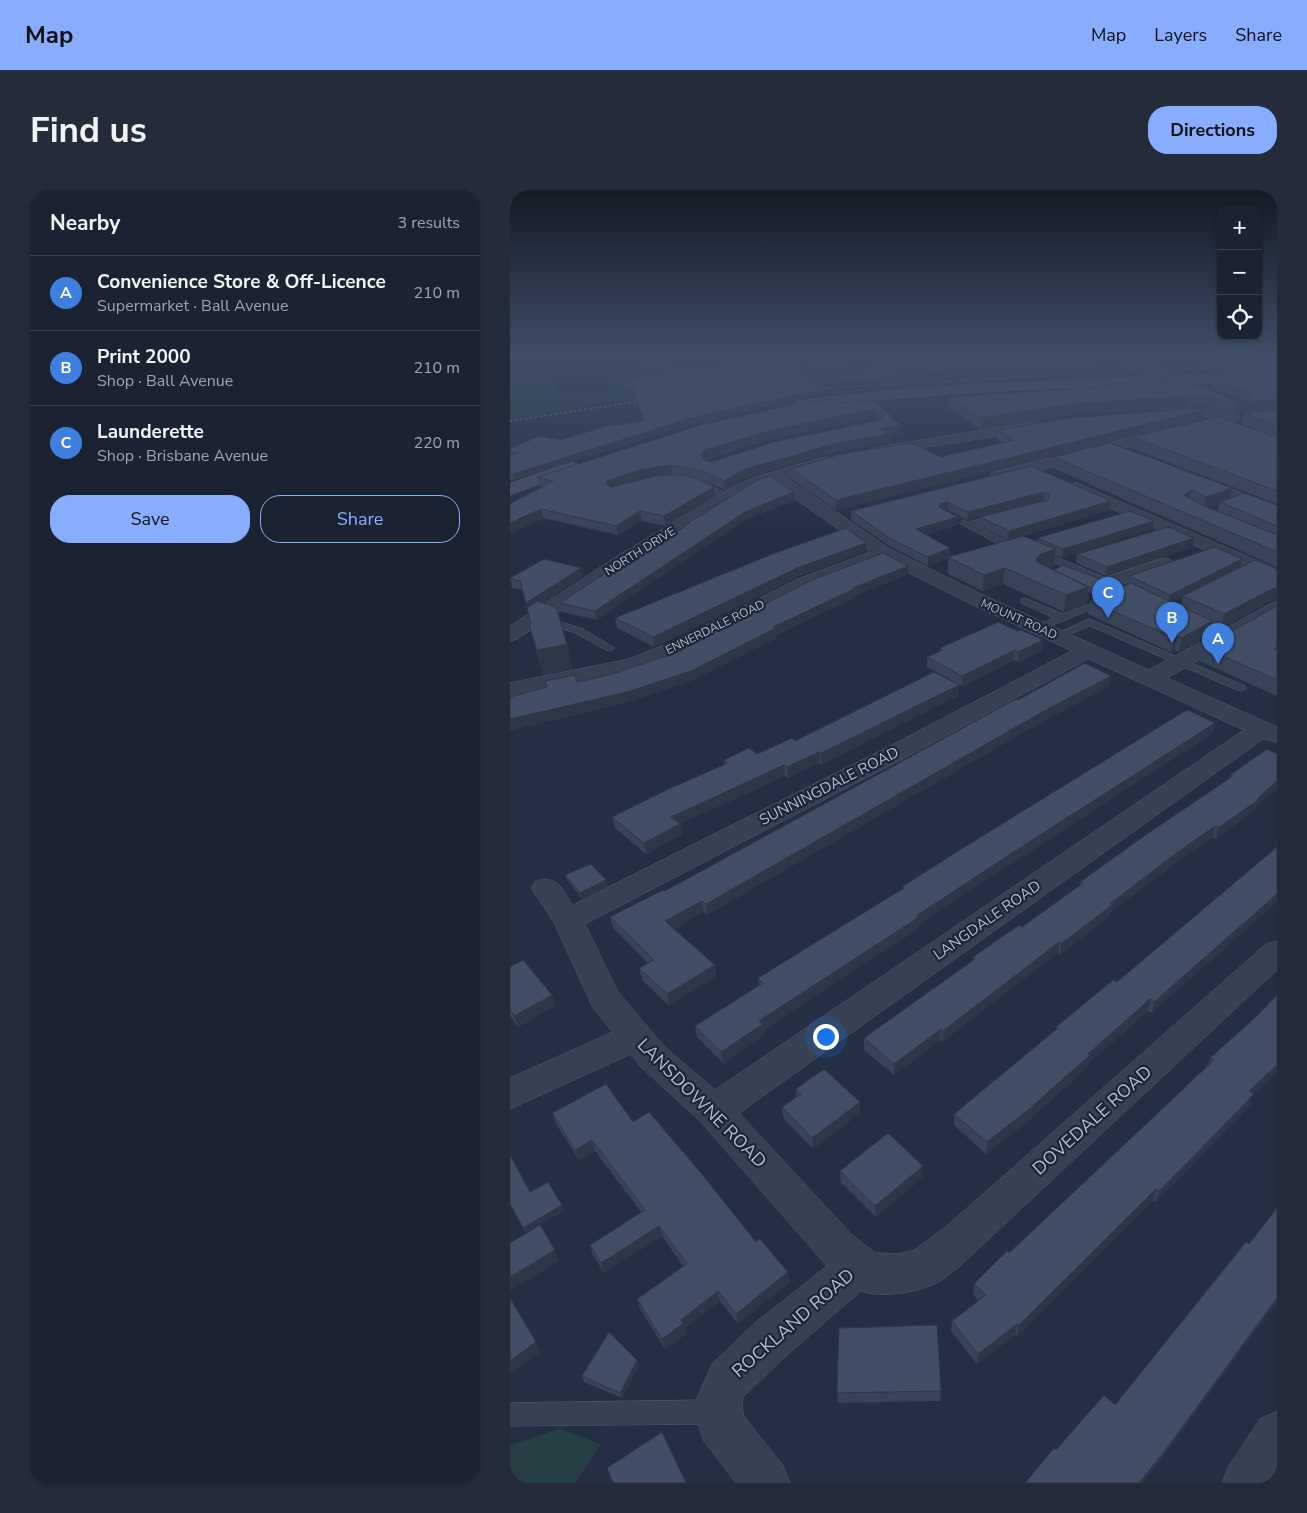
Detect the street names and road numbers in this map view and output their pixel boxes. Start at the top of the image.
street label: NORTH DRIVE [602,523,678,579]
street label: MOUNT ROAD [978,595,1060,643]
street label: ENNERDALE ROAD [663,596,767,658]
street label: SUNNINGDALE ROAD [756,742,902,830]
street label: LANGDALE ROAD [929,875,1045,965]
street label: LANSDOWNE ROAD [632,1033,772,1173]
street label: DOVEDALE ROAD [1027,1060,1157,1180]
street label: ROCKLAND ROAD [727,1263,859,1383]

